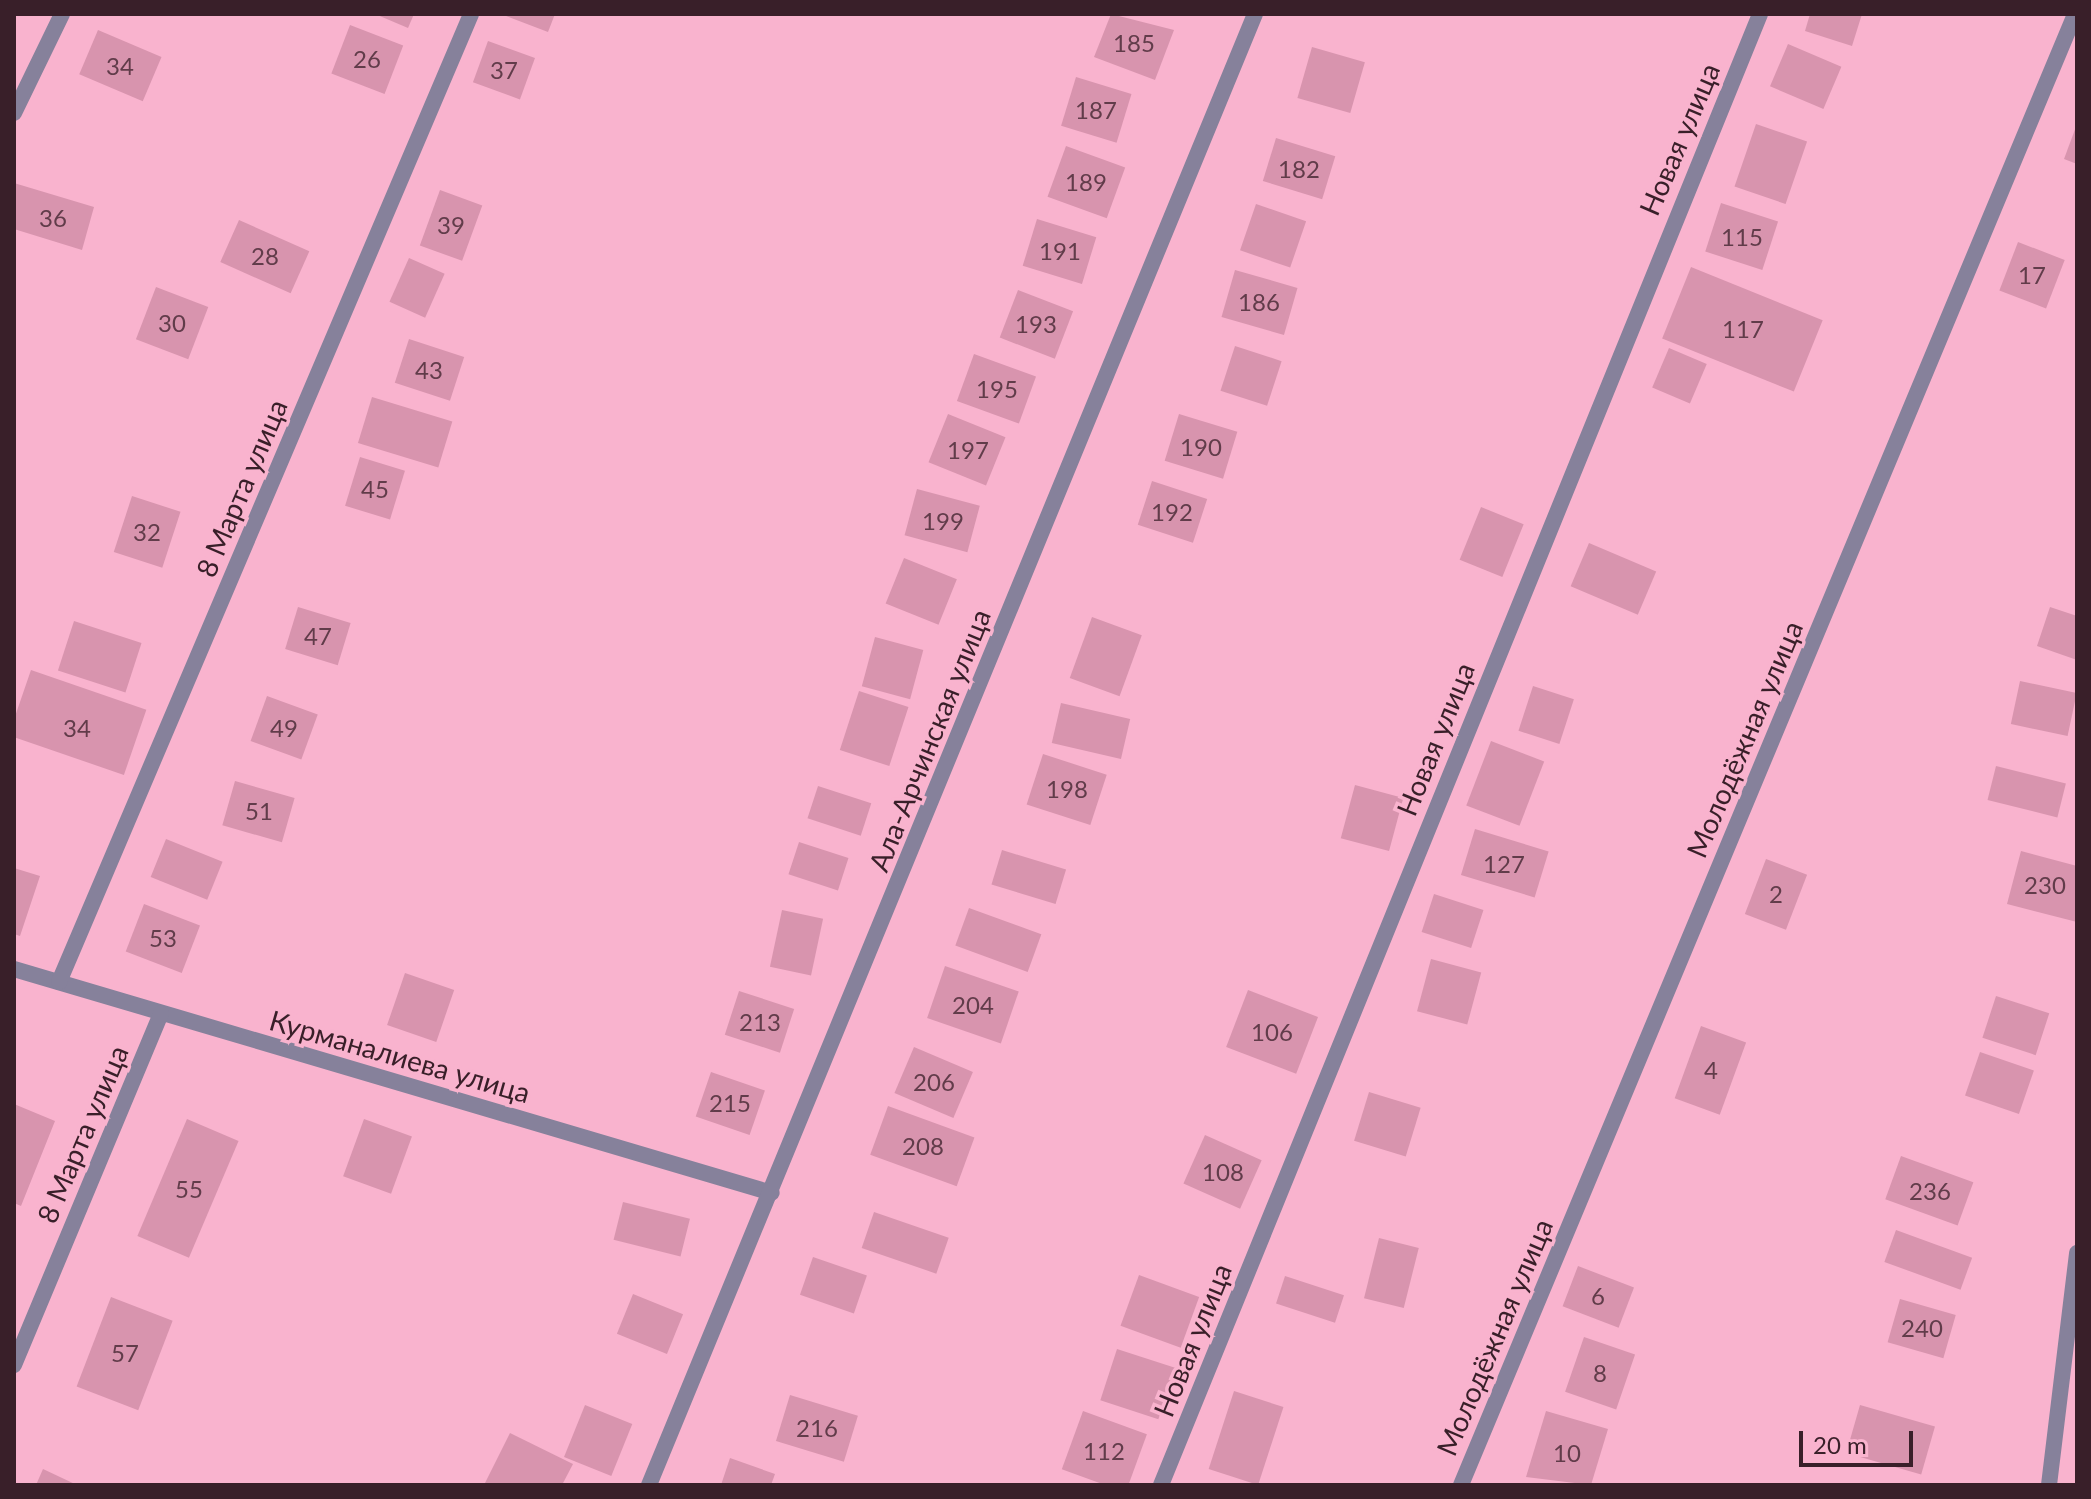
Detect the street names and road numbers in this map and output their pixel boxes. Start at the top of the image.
street label: Новая улица [1632,58,1726,220]
street label: 8 Марта улица [188,394,294,582]
street label: Ала-Арчинская улица [861,604,997,876]
street label: Молодёжная улица [1679,616,1809,862]
street label: Новая улица [1389,658,1481,820]
street label: Курманалиева улица [266,1003,534,1109]
street label: 8 Марта улица [29,1040,135,1228]
street label: Молодёжная улица [1429,1214,1559,1460]
street label: Новая улица [1146,1259,1238,1421]

